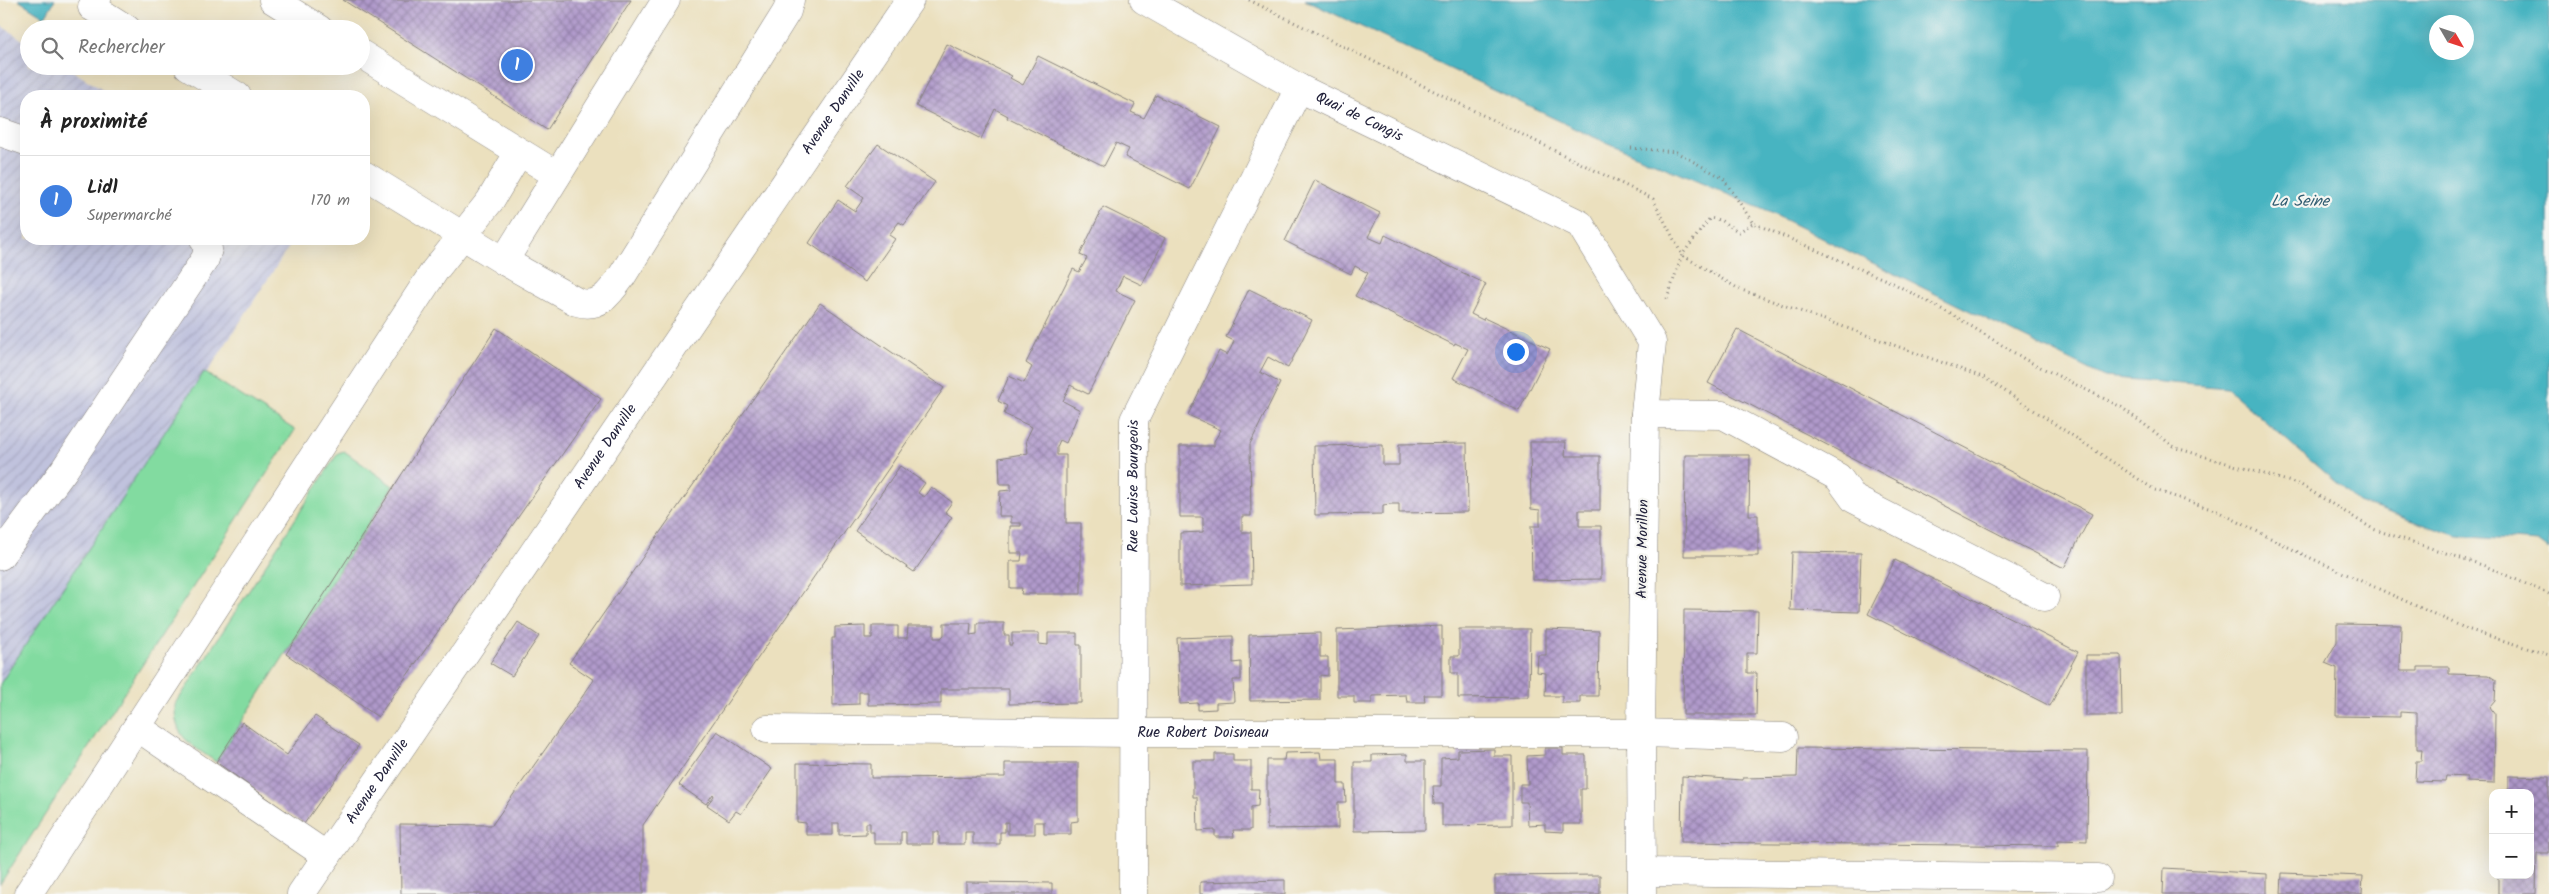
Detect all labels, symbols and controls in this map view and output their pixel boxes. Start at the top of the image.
north arrow [2429,15,2474,60]
search box [20,20,370,75]
text: Rechercher [78,33,165,63]
icon: search [38,34,66,62]
pin: 1 [501,46,533,84]
street label: Avenue Danville [796,64,872,160]
street label: Quai de Congis [1311,86,1407,149]
text: À proximité [40,106,147,139]
text: Lidl [87,173,118,203]
text: 1 [54,188,58,213]
text: 170 m [310,188,350,213]
water label: La Seine [2271,189,2331,214]
text: Supermarché [87,203,172,228]
your location [1503,339,1529,365]
street label: Avenue Danville [568,399,644,495]
street label: Rue Louise Bourgeois [1122,419,1146,553]
street label: Avenue Morillon [1630,499,1656,599]
street label: Rue Robert Doisneau [1137,721,1269,745]
street label: Avenue Danville [340,734,415,829]
map controls [2489,789,2534,879]
button: + [2489,789,2534,834]
button: − [2489,834,2534,879]

